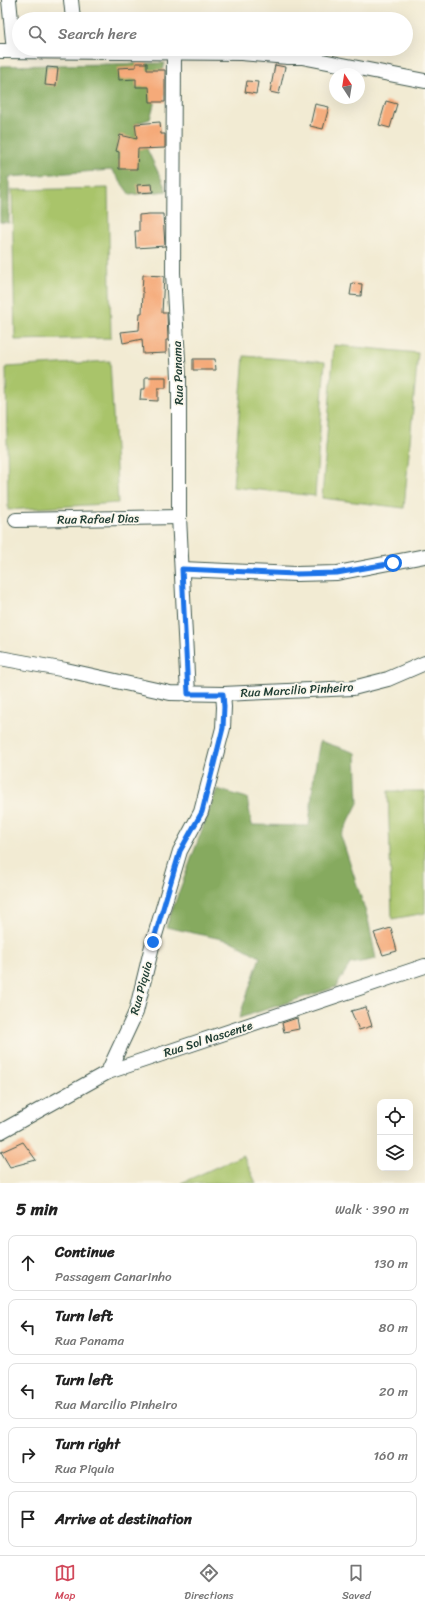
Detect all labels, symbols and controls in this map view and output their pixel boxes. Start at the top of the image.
search box [12,12,413,56]
text: Search here [58,21,137,47]
icon: search [26,23,48,45]
north arrow [329,68,365,104]
street label: Rua Panama [166,340,190,405]
street label: Rua Rafael Dias [57,507,139,531]
route start [384,554,402,572]
street label: Rua Marcilio Pinheiro [240,676,354,704]
route end [144,933,162,951]
street label: Rua Piquia [123,959,159,1017]
street label: Rua Sol Nascente [161,1014,256,1064]
map controls [377,1099,413,1171]
button: locate [377,1099,413,1135]
button: layers [377,1135,413,1171]
text: 5 min [16,1194,58,1224]
text: Walk · 390 m [335,1198,409,1221]
text: Continue [55,1239,115,1265]
icon: ahead [17,1252,39,1274]
text: 130 m [374,1252,408,1275]
text: Passagem Canarinho [55,1265,172,1288]
text: Turn left [55,1303,113,1329]
icon: left [17,1316,39,1338]
text: 80 m [379,1316,408,1339]
text: Rua Panama [55,1329,124,1352]
text: Turn left [55,1367,113,1393]
icon: left [17,1380,39,1402]
text: 20 m [379,1380,408,1403]
text: Rua Marcilio Pinheiro [55,1393,177,1416]
text: Turn right [55,1431,120,1457]
icon: right [17,1444,39,1466]
text: 160 m [373,1444,408,1467]
text: Rua Piquia [55,1457,114,1480]
text: Arrive at destination [55,1506,192,1532]
icon: arrive [17,1508,39,1530]
tab: Map [54,1562,76,1605]
tab: Directions [184,1562,234,1605]
tab: Saved [342,1562,371,1605]

